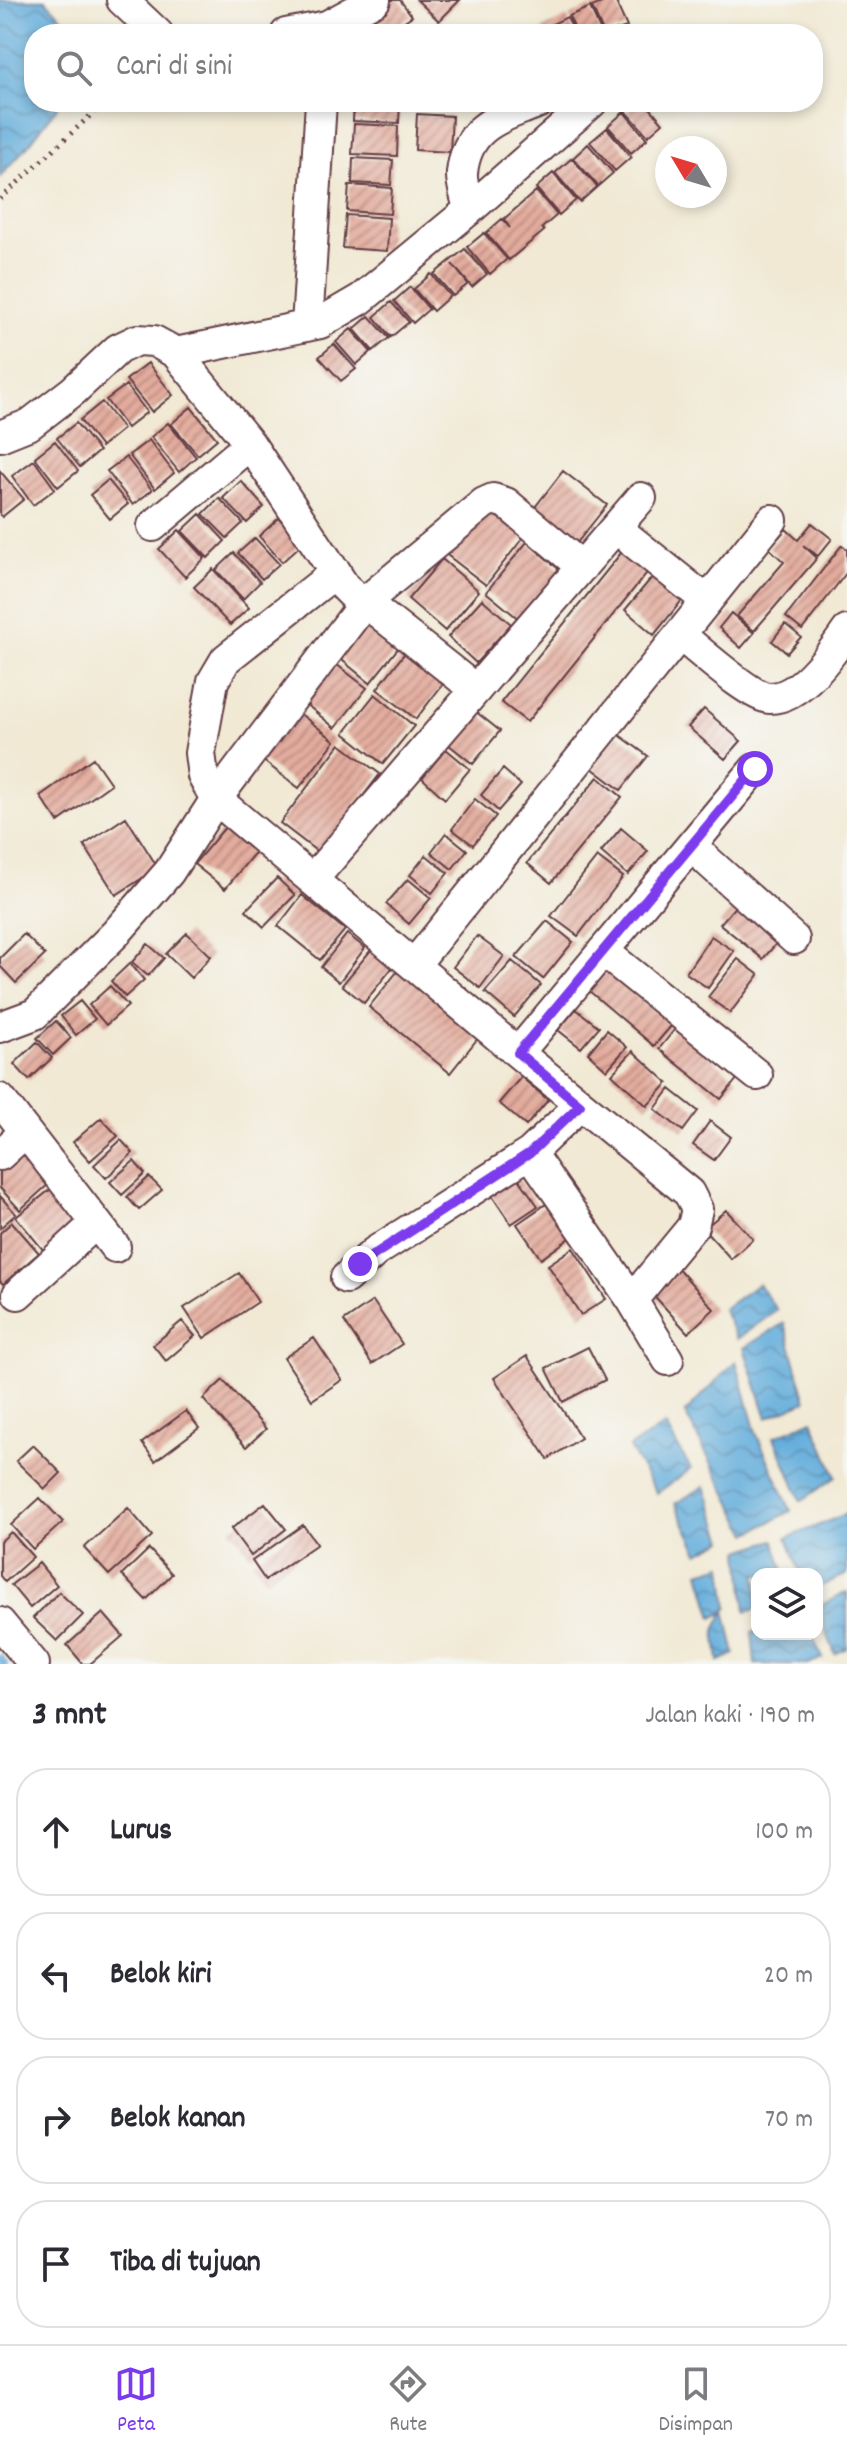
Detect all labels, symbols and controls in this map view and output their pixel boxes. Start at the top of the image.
search box [24,24,823,112]
icon: search [52,46,96,90]
text: Cari di sini [116,47,232,90]
north arrow [655,136,727,208]
route start [737,751,773,787]
route end [342,1246,378,1282]
map controls [751,1568,823,1640]
button: layers [751,1568,823,1640]
text: 3 mnt [32,1692,107,1741]
text: Jalan kaki · 190 m [645,1698,815,1735]
icon: ahead [34,1810,78,1854]
text: Lurus [110,1811,172,1854]
text: 100 m [755,1814,813,1851]
icon: left [34,1954,78,1998]
text: Belok kiri [110,1955,212,1998]
text: 20 m [764,1958,813,1995]
icon: right [34,2098,78,2142]
text: Belok kanan [110,2099,245,2142]
text: 70 m [765,2102,813,2139]
icon: arrive [34,2242,78,2286]
text: Tiba di tujuan [110,2243,261,2286]
tab: Peta [114,2362,158,2441]
tab: Rute [386,2362,430,2441]
tab: Disimpan [658,2362,733,2441]

